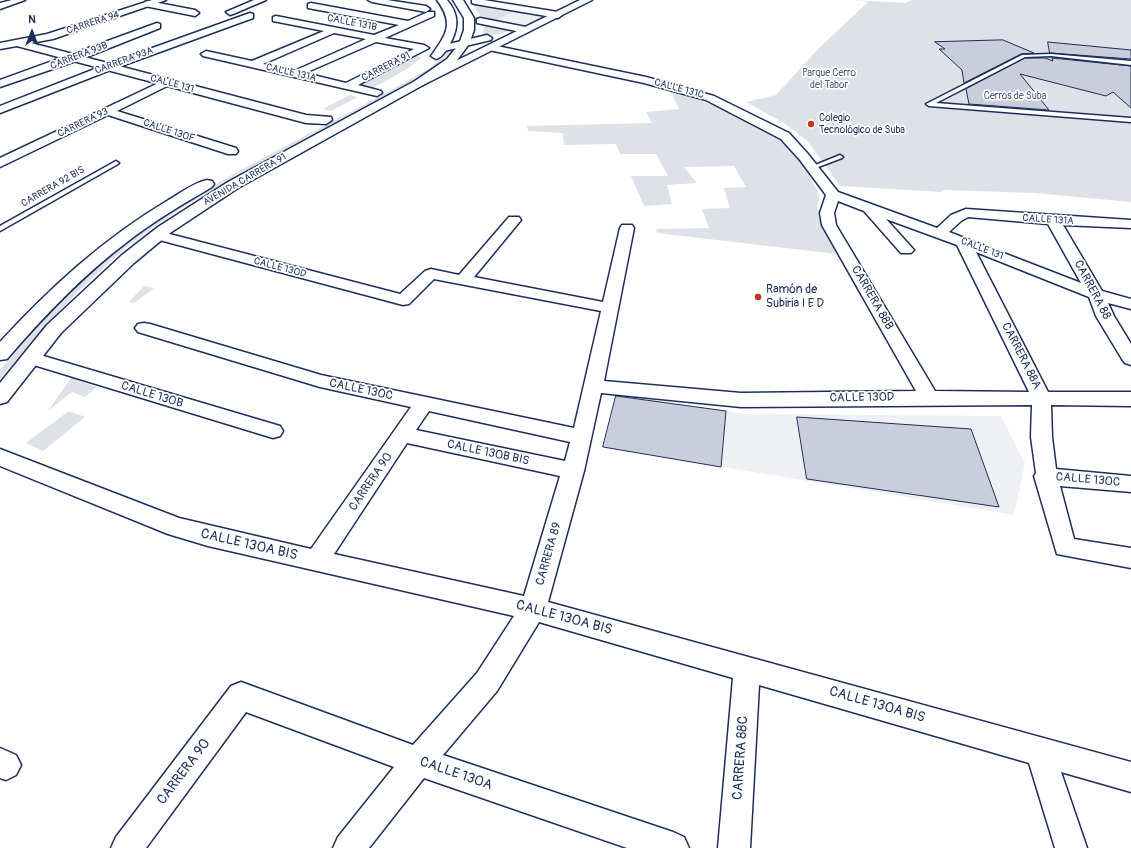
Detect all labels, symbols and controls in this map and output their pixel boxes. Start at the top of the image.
street label: CARRERA 94 [65,9,121,37]
north arrow [12,12,52,52]
street label: CALLE 131B [326,12,378,34]
text: N [28,13,36,26]
street label: CARRERA 93B [49,40,109,72]
street label: CARRERA 93A [93,45,155,77]
street label: CARRERA 91 [360,50,412,84]
street label: CALLE 131A [265,61,317,85]
park label: Parque Cerro del Tabor [802,67,856,90]
street label: CALLE 131 [149,72,195,96]
street label: CALLE 131C [653,77,705,101]
park label: Cerros de Suba [984,90,1046,102]
street label: CARRERA 93 [56,106,110,140]
place label: Colegio Tecnológico de Suba [819,112,905,136]
street label: CALLE 130F [142,117,196,145]
marker: Colegio Tecnológico de Suba [806,119,816,129]
street label: AVENIDA CARRERA 91 [201,151,289,209]
street label: CARRERA 92 BIS [19,164,87,210]
street label: CALLE 131A [1022,212,1074,228]
street label: CALLE 131 [959,235,1005,263]
street label: CALLE 130D [252,255,308,281]
street label: CARRERA 88 [1070,258,1114,322]
street label: CARRERA 88B [848,263,896,333]
place label: Ramón de Subiria I E D [766,283,824,311]
marker: Ramón de Subiria I E D [753,292,763,302]
street label: CARRERA 88A [998,320,1044,392]
street label: CALLE 130C [328,376,394,404]
street label: CALLE 130B [119,379,185,411]
street label: CALLE 130D [830,390,894,406]
street label: CALLE 130B BIS [446,437,530,469]
street label: CARRERA 90 [346,450,396,514]
street label: CALLE 130C [1055,470,1121,490]
street label: CARRERA 89 [533,521,565,587]
street label: CALLE 130A BIS [199,526,299,564]
street label: CALLE 130A BIS [514,597,614,639]
street label: CALLE 130A BIS [827,683,927,727]
street label: CARRERA 88C [730,715,752,801]
street label: CARRERA 90 [154,736,214,808]
street label: CALLE 130A [417,754,495,794]

